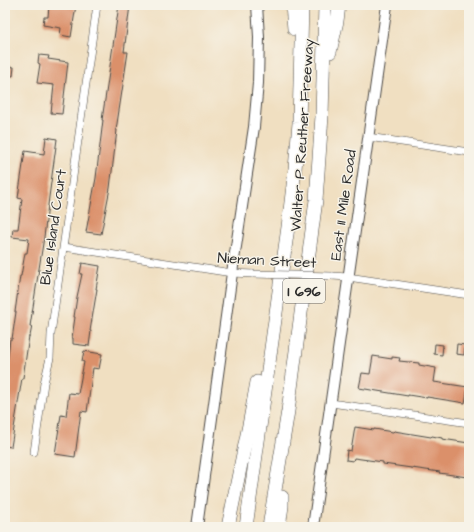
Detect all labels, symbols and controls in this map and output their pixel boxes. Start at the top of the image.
street label: Walter P Reuther Freeway [285,38,321,232]
street label: East 11 Mile Road [325,148,362,262]
street label: Blue Island Court [35,168,72,286]
street label: Nieman Street [217,247,317,274]
road number: I 696 [283,279,325,303]

